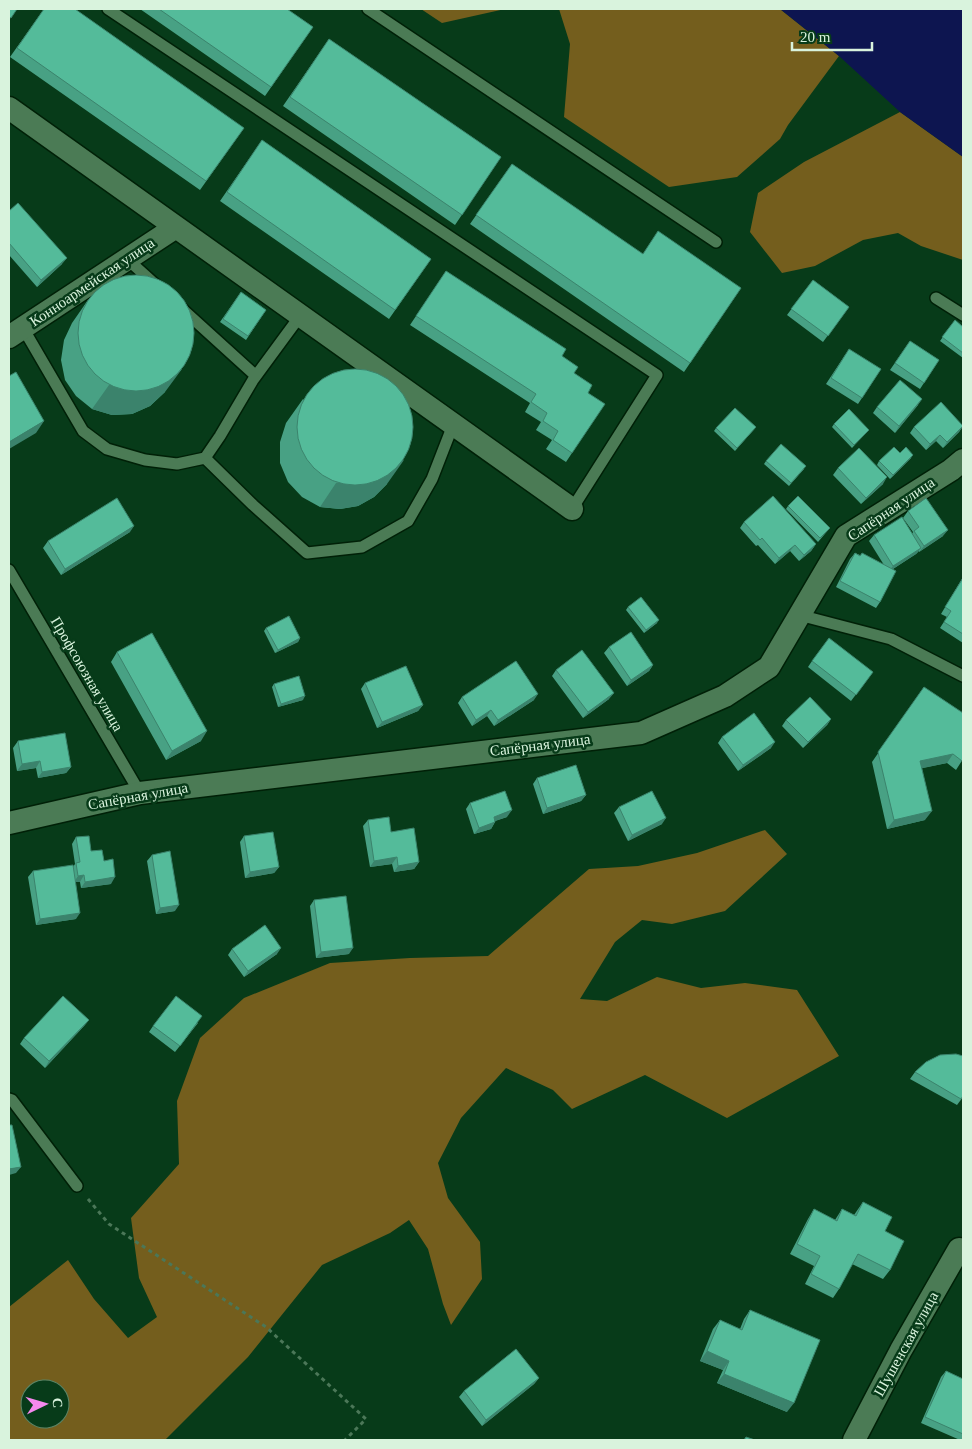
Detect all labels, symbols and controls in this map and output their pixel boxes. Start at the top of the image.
scale bar [792,20,872,52]
text: 20 m [800,29,831,45]
street label: Конноармейская улица [27,234,157,330]
street label: Сапёрная улица [845,474,938,544]
street label: Профсоюзная улица [48,614,126,734]
street label: Сапёрная улица [489,731,591,759]
street label: Сапёрная улица [87,779,189,813]
street label: Шушенская улица [871,1289,942,1399]
north arrow [20,1379,70,1429]
text: С [50,1397,65,1409]

